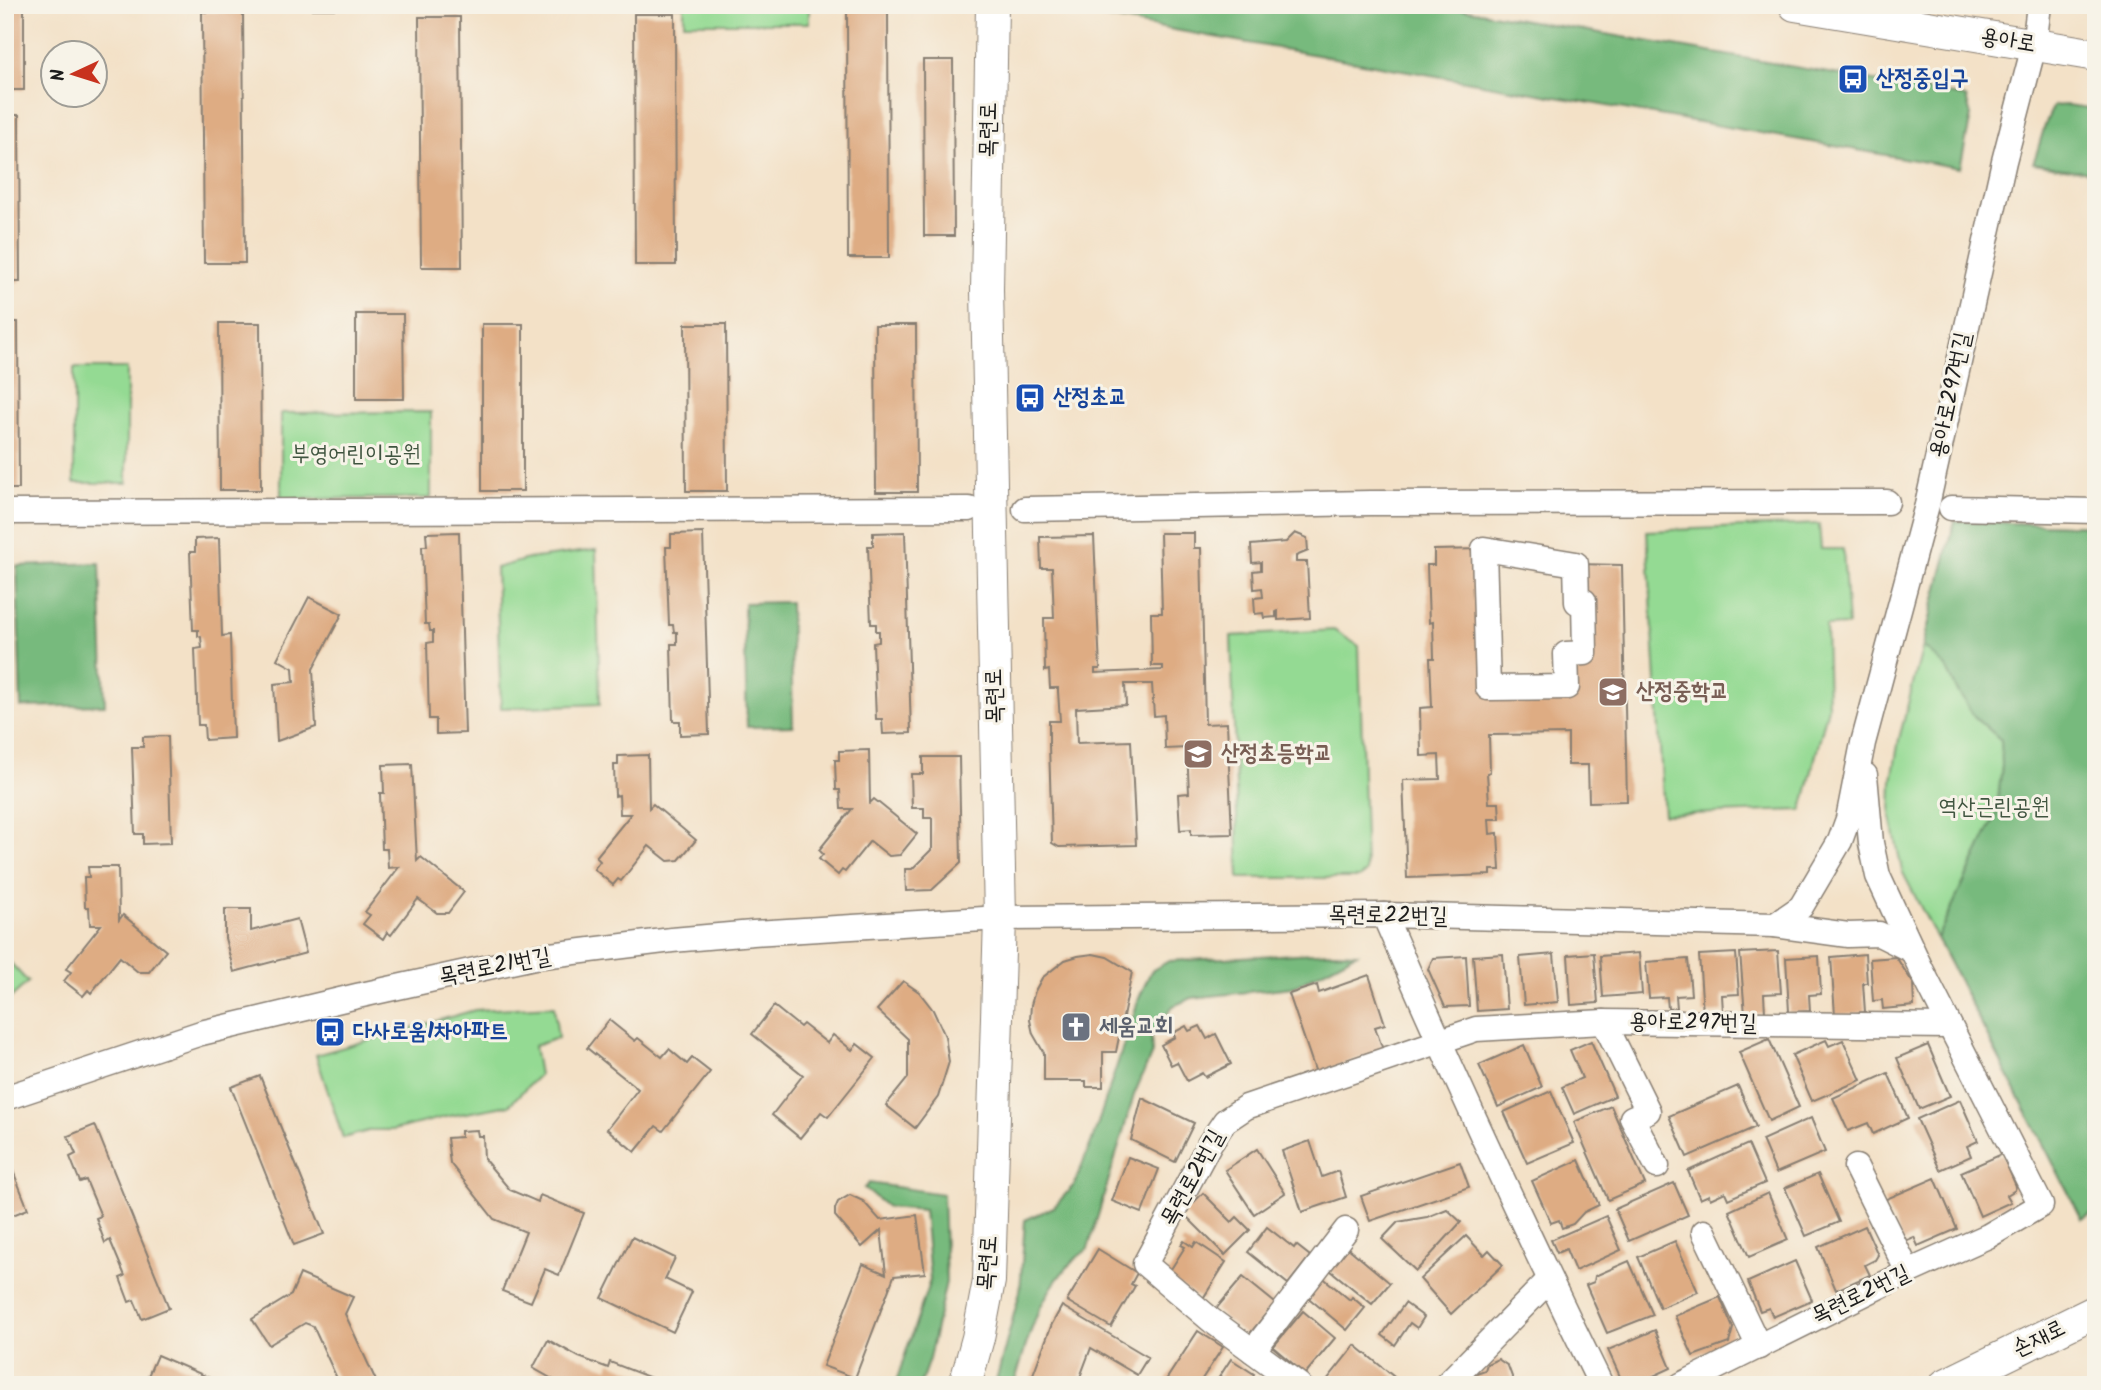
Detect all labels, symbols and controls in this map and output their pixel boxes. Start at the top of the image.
street label: 용아로 [1978,19,2038,63]
north arrow [38,38,108,108]
place label: 산정중입구 [1876,61,1969,97]
bus stop icon: 산정중입구 [1836,62,1870,96]
text: N [44,68,74,82]
street label: 목련로 [971,102,1007,158]
street label: 용아로297번길 [1920,329,1982,461]
place label: 산정초교 [1053,380,1127,416]
bus stop icon: 산정초교 [1013,381,1047,415]
park label: 부영어린이공원 [291,437,421,473]
street label: 목련로 [977,668,1013,724]
place label: 산정중학교 [1636,674,1729,710]
school or university icon: 산정중학교 [1596,675,1630,709]
place label: 산정초등학교 [1221,736,1332,772]
school or university icon: 산정초등학교 [1181,737,1215,771]
park label: 역산근린공원 [1938,790,2050,826]
street label: 목련로22번길 [1328,897,1448,935]
street label: 목련로21번길 [436,939,554,995]
street label: 용아로297번길 [1629,1004,1757,1042]
place label: 세움교회 [1099,1009,1173,1045]
church icon: 세움교회 [1059,1010,1093,1044]
place label: 다사로움1차아파트 [353,1014,508,1050]
bus stop icon: 다사로움1차아파트 [313,1015,347,1049]
street label: 목련로2번길 [1152,1123,1234,1233]
street label: 목련로 [968,1234,1008,1292]
street label: 목련로2번길 [1806,1256,1916,1334]
street label: 손재로 [2006,1311,2072,1367]

